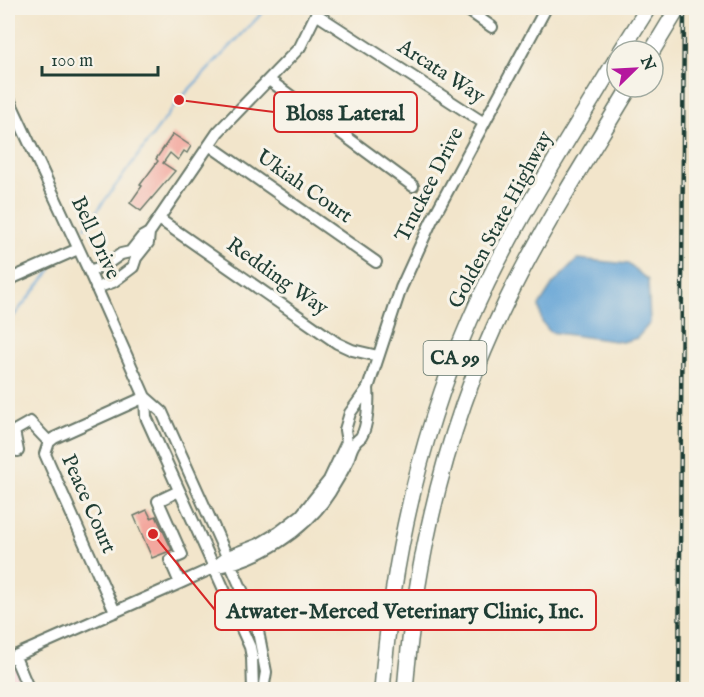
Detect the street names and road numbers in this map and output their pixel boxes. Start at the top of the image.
street label: Arcata Way [391,33,490,111]
street label: Truckee Drive [390,123,471,247]
street label: Golden State Highway [443,126,560,314]
street label: Ukiah Court [251,144,357,230]
street label: Bell Drive [64,192,126,284]
street label: Redding Way [221,232,334,322]
road number: CA 99 [424,341,486,375]
street label: Peace Court [54,450,122,558]

